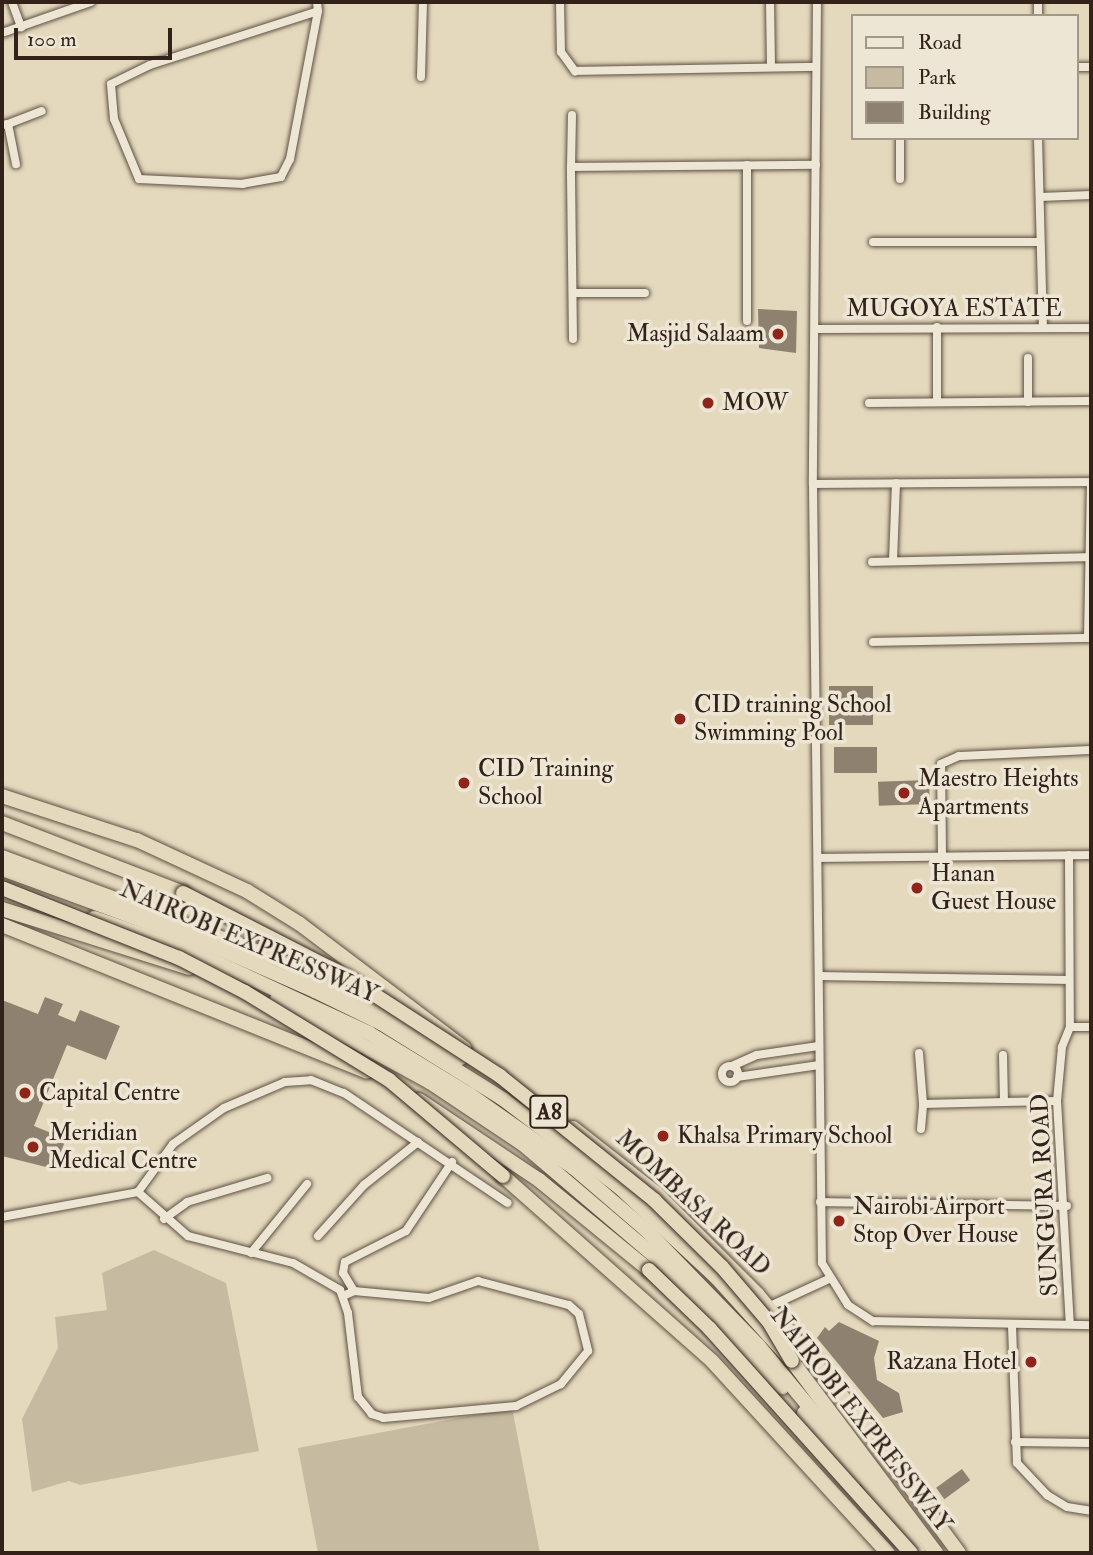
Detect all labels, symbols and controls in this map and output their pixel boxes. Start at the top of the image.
scale bar [18,14,175,58]
legend [852,14,1079,140]
text: 100 m [27,26,77,53]
text: Road [918,29,962,56]
text: Park [918,64,956,91]
text: Building [918,99,991,126]
street label: MUGOYA ESTATE [846,295,1062,323]
place label: Masjid Salaam [626,320,764,348]
marker: Masjid Salaam [770,326,786,342]
place label: MOW [722,389,788,417]
marker: MOW [700,395,716,411]
place label: CID training School Swimming Pool [694,691,892,747]
marker: CID training School Swimming Pool [672,711,688,727]
place label: CID Training School [478,755,613,811]
place label: Maestro Heights Apartments [918,765,1079,821]
marker: CID Training School [456,775,472,791]
marker: Maestro Heights Apartments [896,785,912,801]
place label: Hanan Guest House [931,860,1056,916]
street label: NAIROBI EXPRESSWAY [116,875,382,1009]
marker: Hanan Guest House [909,880,925,896]
place label: Capital Centre [39,1079,180,1107]
marker: Capital Centre [17,1085,33,1101]
road number: A8 [528,1092,570,1132]
street label: SUNGURA ROAD [1025,1093,1065,1297]
place label: Meridian Medical Centre [49,1119,197,1175]
place label: Khalsa Primary School [677,1122,892,1150]
street label: MOMBASA ROAD [610,1124,776,1282]
marker: Khalsa Primary School [655,1128,671,1144]
marker: Meridian Medical Centre [23,1137,43,1157]
place label: Nairobi Airport Stop Over House [853,1193,1018,1249]
marker: Nairobi Airport Stop Over House [831,1213,847,1229]
street label: NAIROBI EXPRESSWAY [764,1302,958,1538]
place label: Razana Hotel [886,1348,1017,1376]
marker: Razana Hotel [1023,1354,1039,1370]

